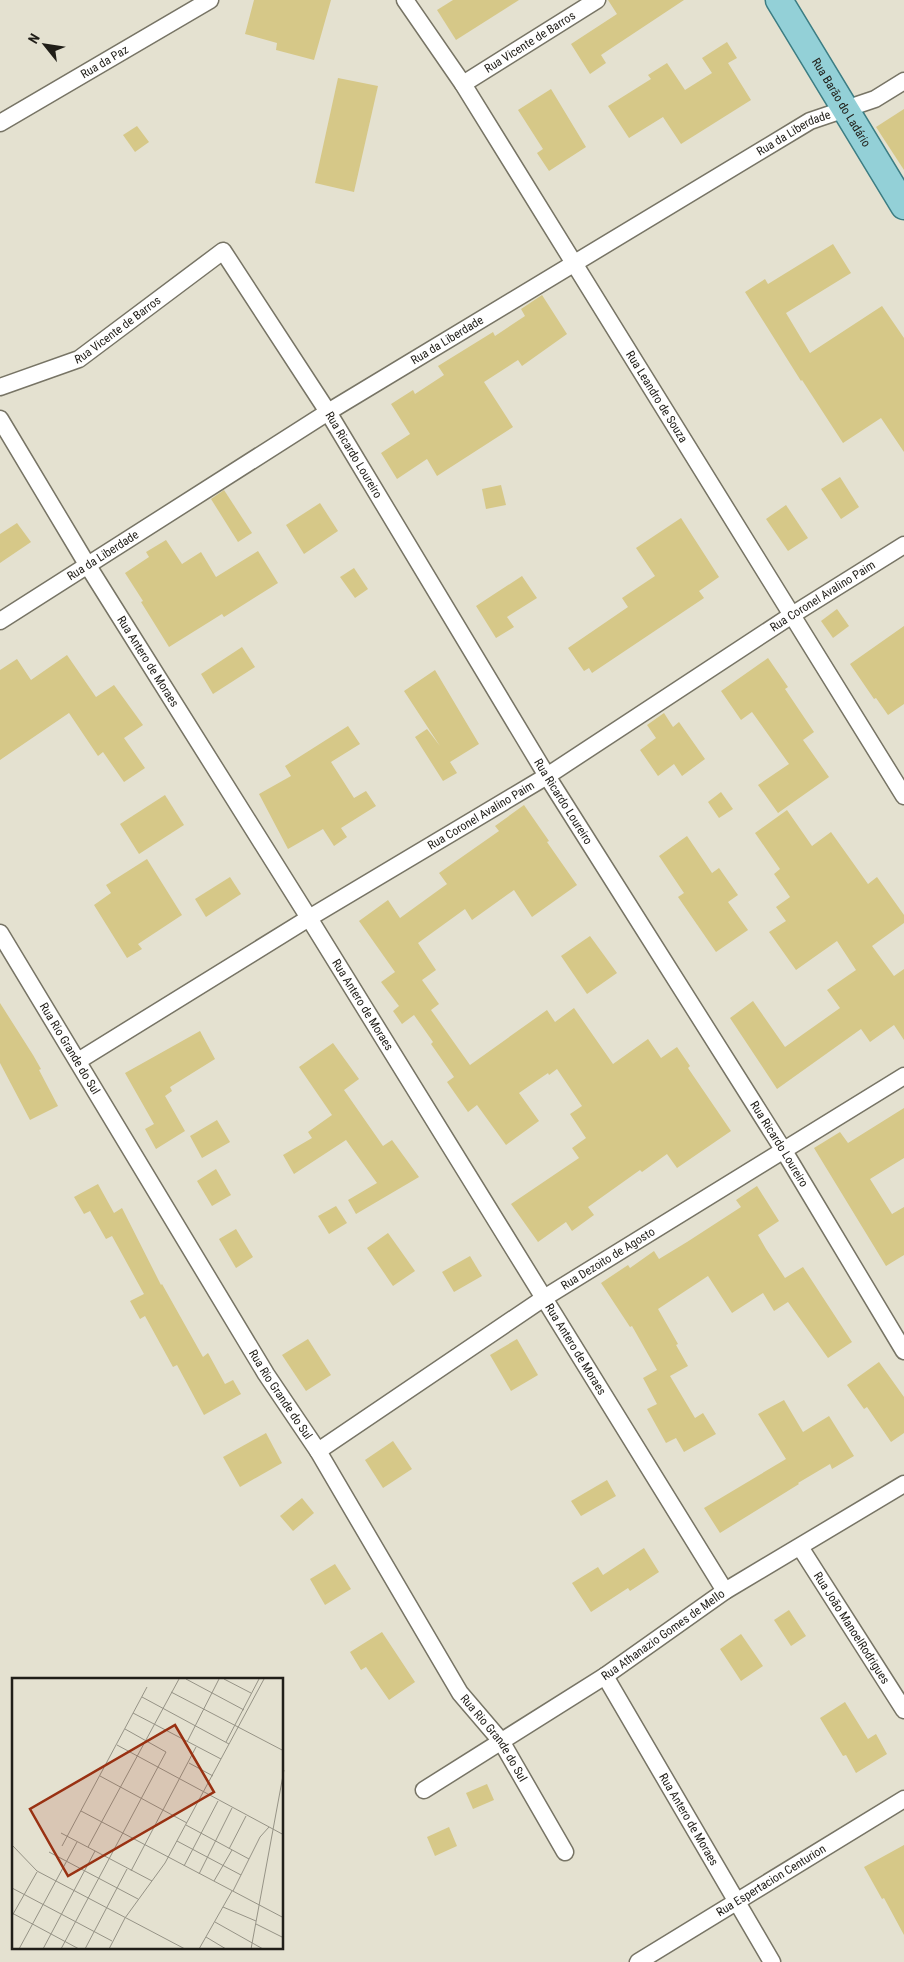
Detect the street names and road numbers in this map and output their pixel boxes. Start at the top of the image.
street label: Rua Vicente de Barros [482,8,578,76]
street label: Rua da Paz [78,42,131,81]
street label: Rua Barão do Ladário [809,56,874,150]
street label: Rua da Liberdade [754,107,833,159]
street label: Rua Vicente de Barros [73,293,164,367]
street label: Rua da Liberdade [408,313,486,367]
street label: Rua Leandro de Souza [623,348,691,445]
street label: Rua Ricardo Loureiro [322,409,385,501]
street label: Rua da Liberdade [65,527,142,583]
street label: Rua Coronel Avalino Paim [767,558,878,635]
street label: Rua Antero de Moraes [114,613,182,709]
street label: Rua Ricardo Loureiro [531,756,595,847]
street label: Rua Coronel Avalino Paim [425,778,537,853]
street label: Rua Antero de Moraes [329,957,396,1053]
street label: Rua Rio Grande do Sul [37,1000,103,1097]
street label: Rua Ricardo Loureiro [747,1098,811,1190]
street label: Rua Dezoito de Agosto [558,1224,657,1293]
street label: Rua Antero de Moraes [542,1301,609,1398]
street label: Rua Rio Grande do Sul [246,1347,315,1442]
street label: Rua João ManoelRodrigues [811,1569,892,1686]
street label: Rua Athanazio Gomes de Mello [599,1587,727,1683]
street label: Rua Rio Grande do Sul [457,1692,530,1784]
street label: Rua Antero de Moraes [656,1771,721,1868]
street label: Rua Espertacion Centurion [714,1842,828,1919]

